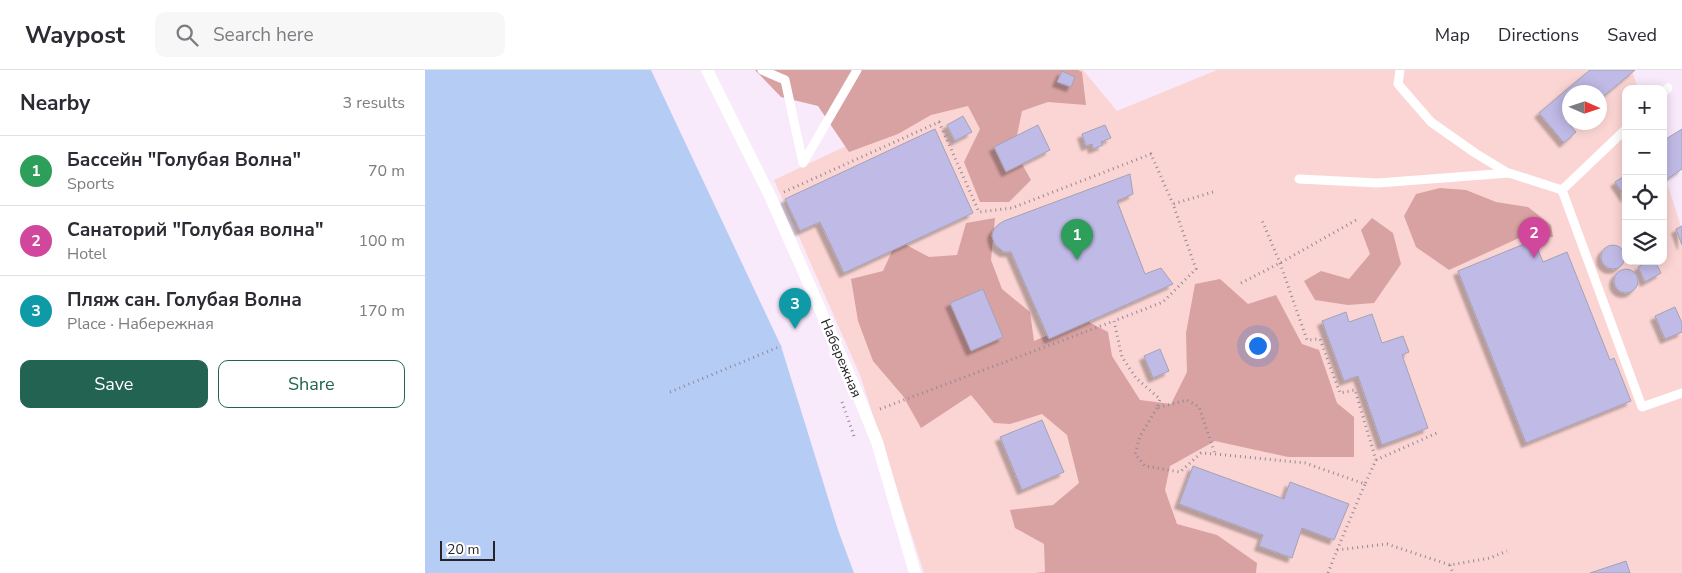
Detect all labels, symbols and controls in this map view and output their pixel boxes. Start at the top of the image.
search box [155,12,505,57]
text: Waypost [25,19,125,51]
icon: search [173,21,201,49]
text: Search here [213,22,314,48]
text: Map [1435,23,1470,47]
text: Directions [1498,23,1579,47]
text: Saved [1607,23,1657,47]
north arrow [1562,85,1607,130]
map controls [1622,85,1667,265]
button: + [1622,85,1667,130]
text: Nearby [20,89,90,117]
text: 3 results [343,92,405,114]
button: − [1622,130,1667,175]
text: Бассейн "Голубая Волна" [67,147,301,173]
text: 1 [31,160,41,182]
text: 70 m [368,160,405,182]
text: Sports [67,173,115,195]
button: locate [1622,175,1667,220]
text: Санаторий "Голубая волна" [67,217,323,243]
pin: 2 [1518,217,1550,258]
pin: 1 [1061,219,1093,260]
button: layers [1622,220,1667,265]
text: 2 [31,230,41,252]
text: 100 m [358,230,405,252]
text: Hotel [67,243,107,265]
text: Пляж сан. Голубая Волна [67,287,302,313]
pin: 3 [779,288,811,329]
text: 3 [31,300,41,322]
text: 170 m [358,300,405,322]
text: Place · Набережная [67,313,214,335]
street label: Набережная [816,316,866,400]
your location [1245,333,1271,359]
button: Save [20,360,208,408]
button: Share [218,360,405,408]
scale bar [440,538,495,561]
text: 20 m [447,540,479,559]

